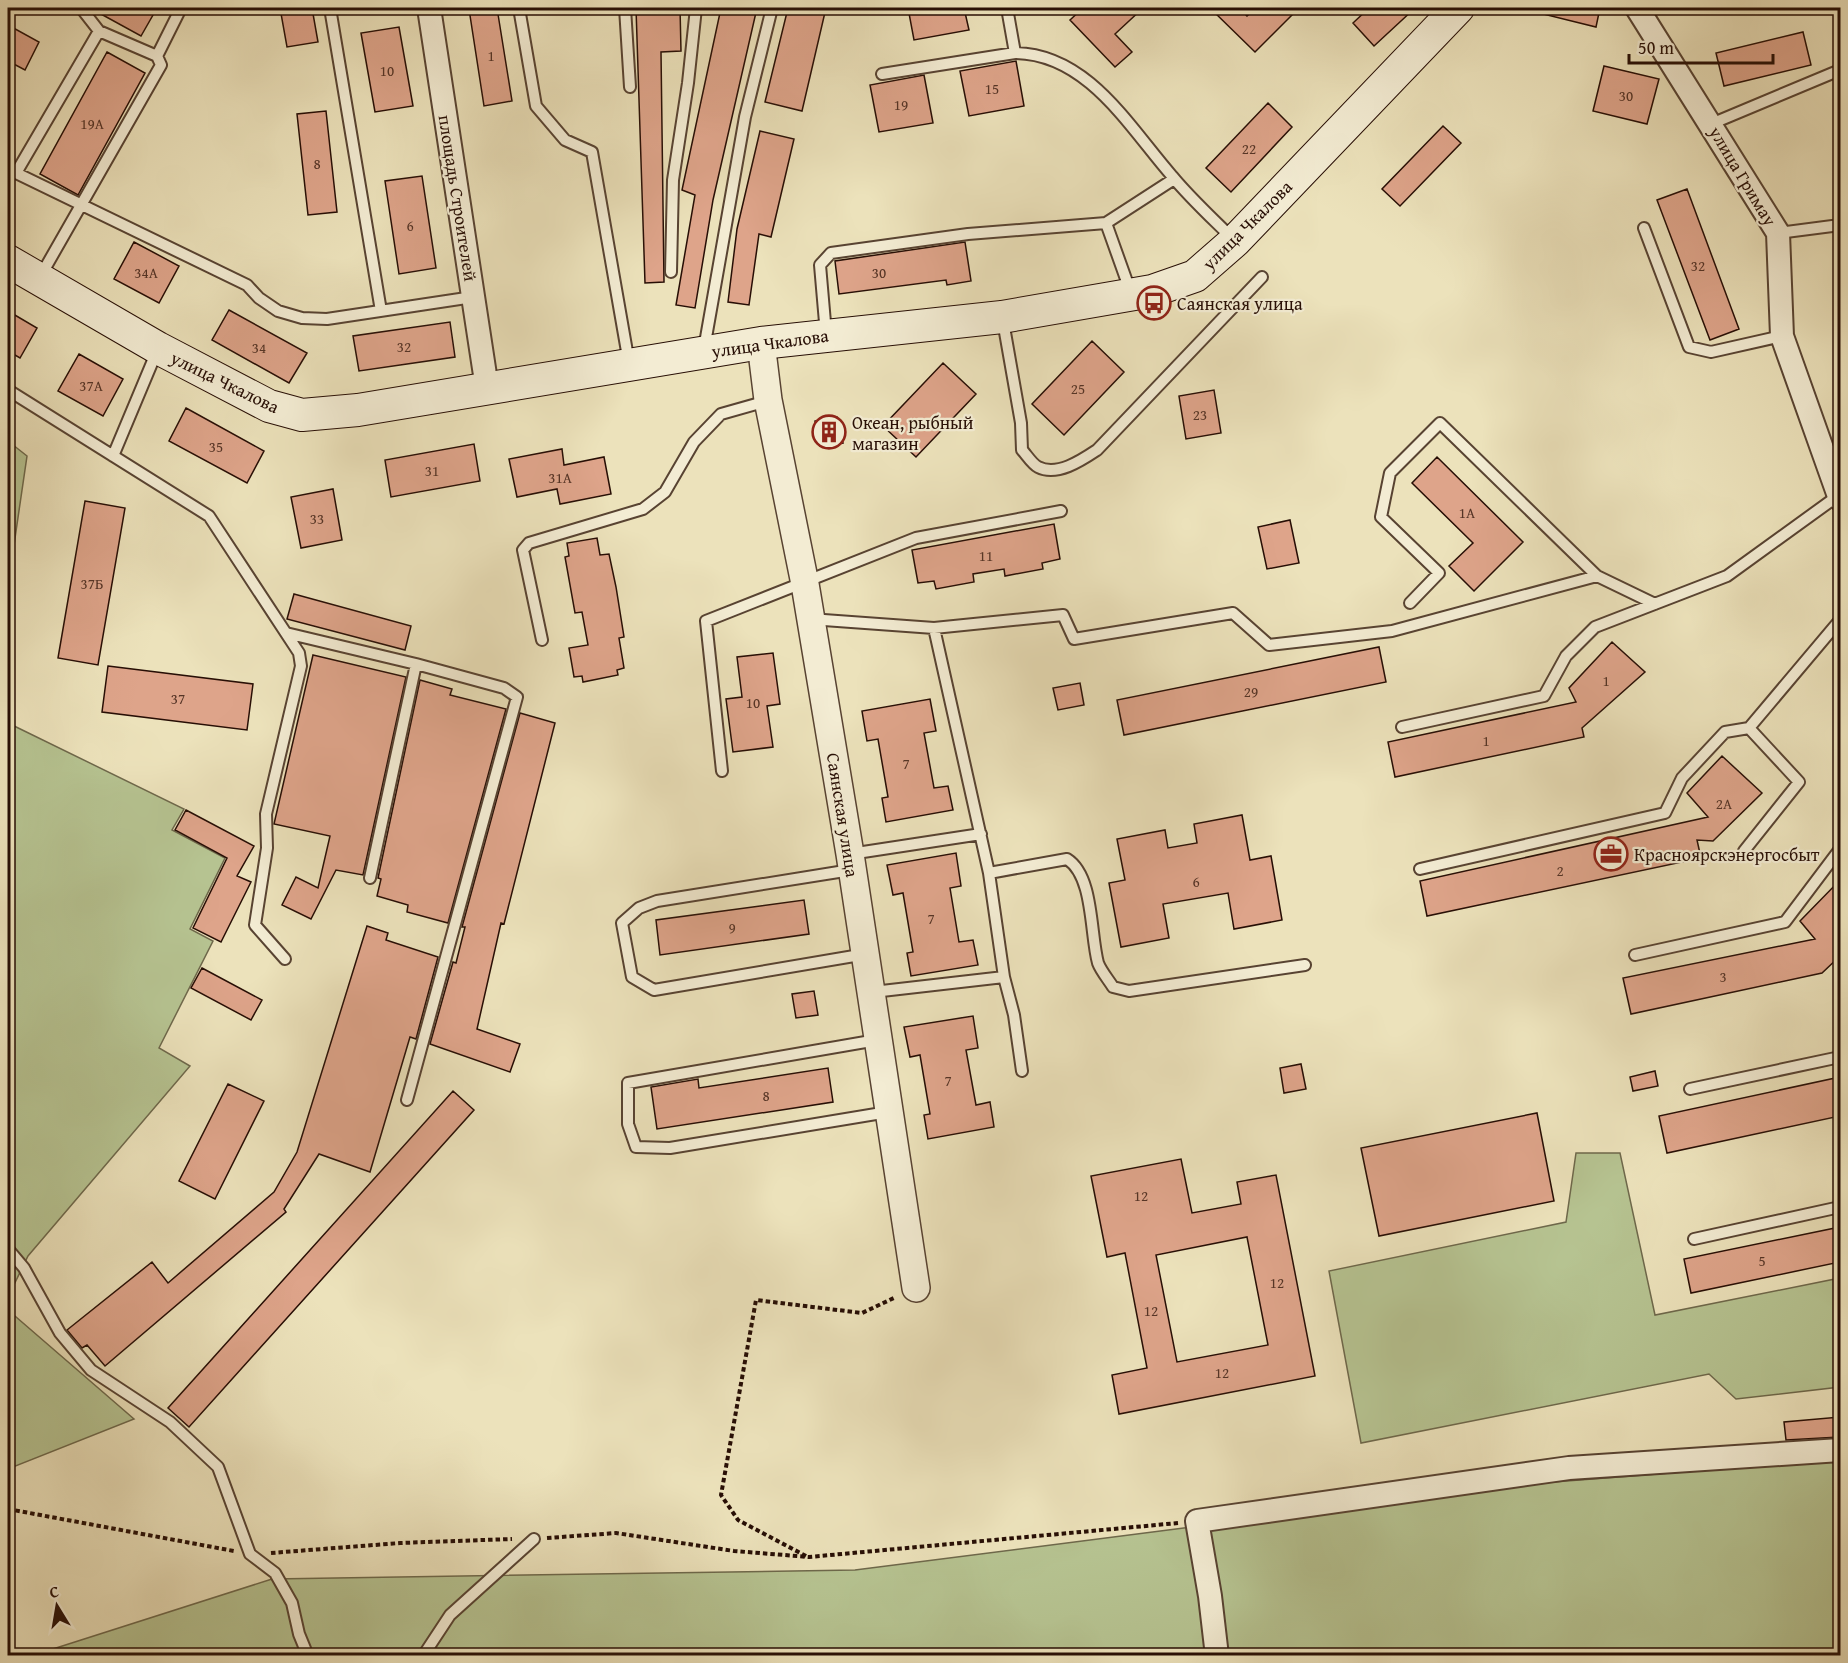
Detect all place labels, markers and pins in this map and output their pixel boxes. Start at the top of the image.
bus stop icon: Саянская улица [1136,285,1172,321]
place label: Саянская улица [1177,290,1303,317]
place label: Океан, рыбный магазин [852,409,974,457]
building icon: Океан, рыбный магазин [811,414,847,450]
office icon: Красноярскэнергосбыт [1593,836,1629,872]
place label: Красноярскэнергосбыт [1634,841,1820,868]

